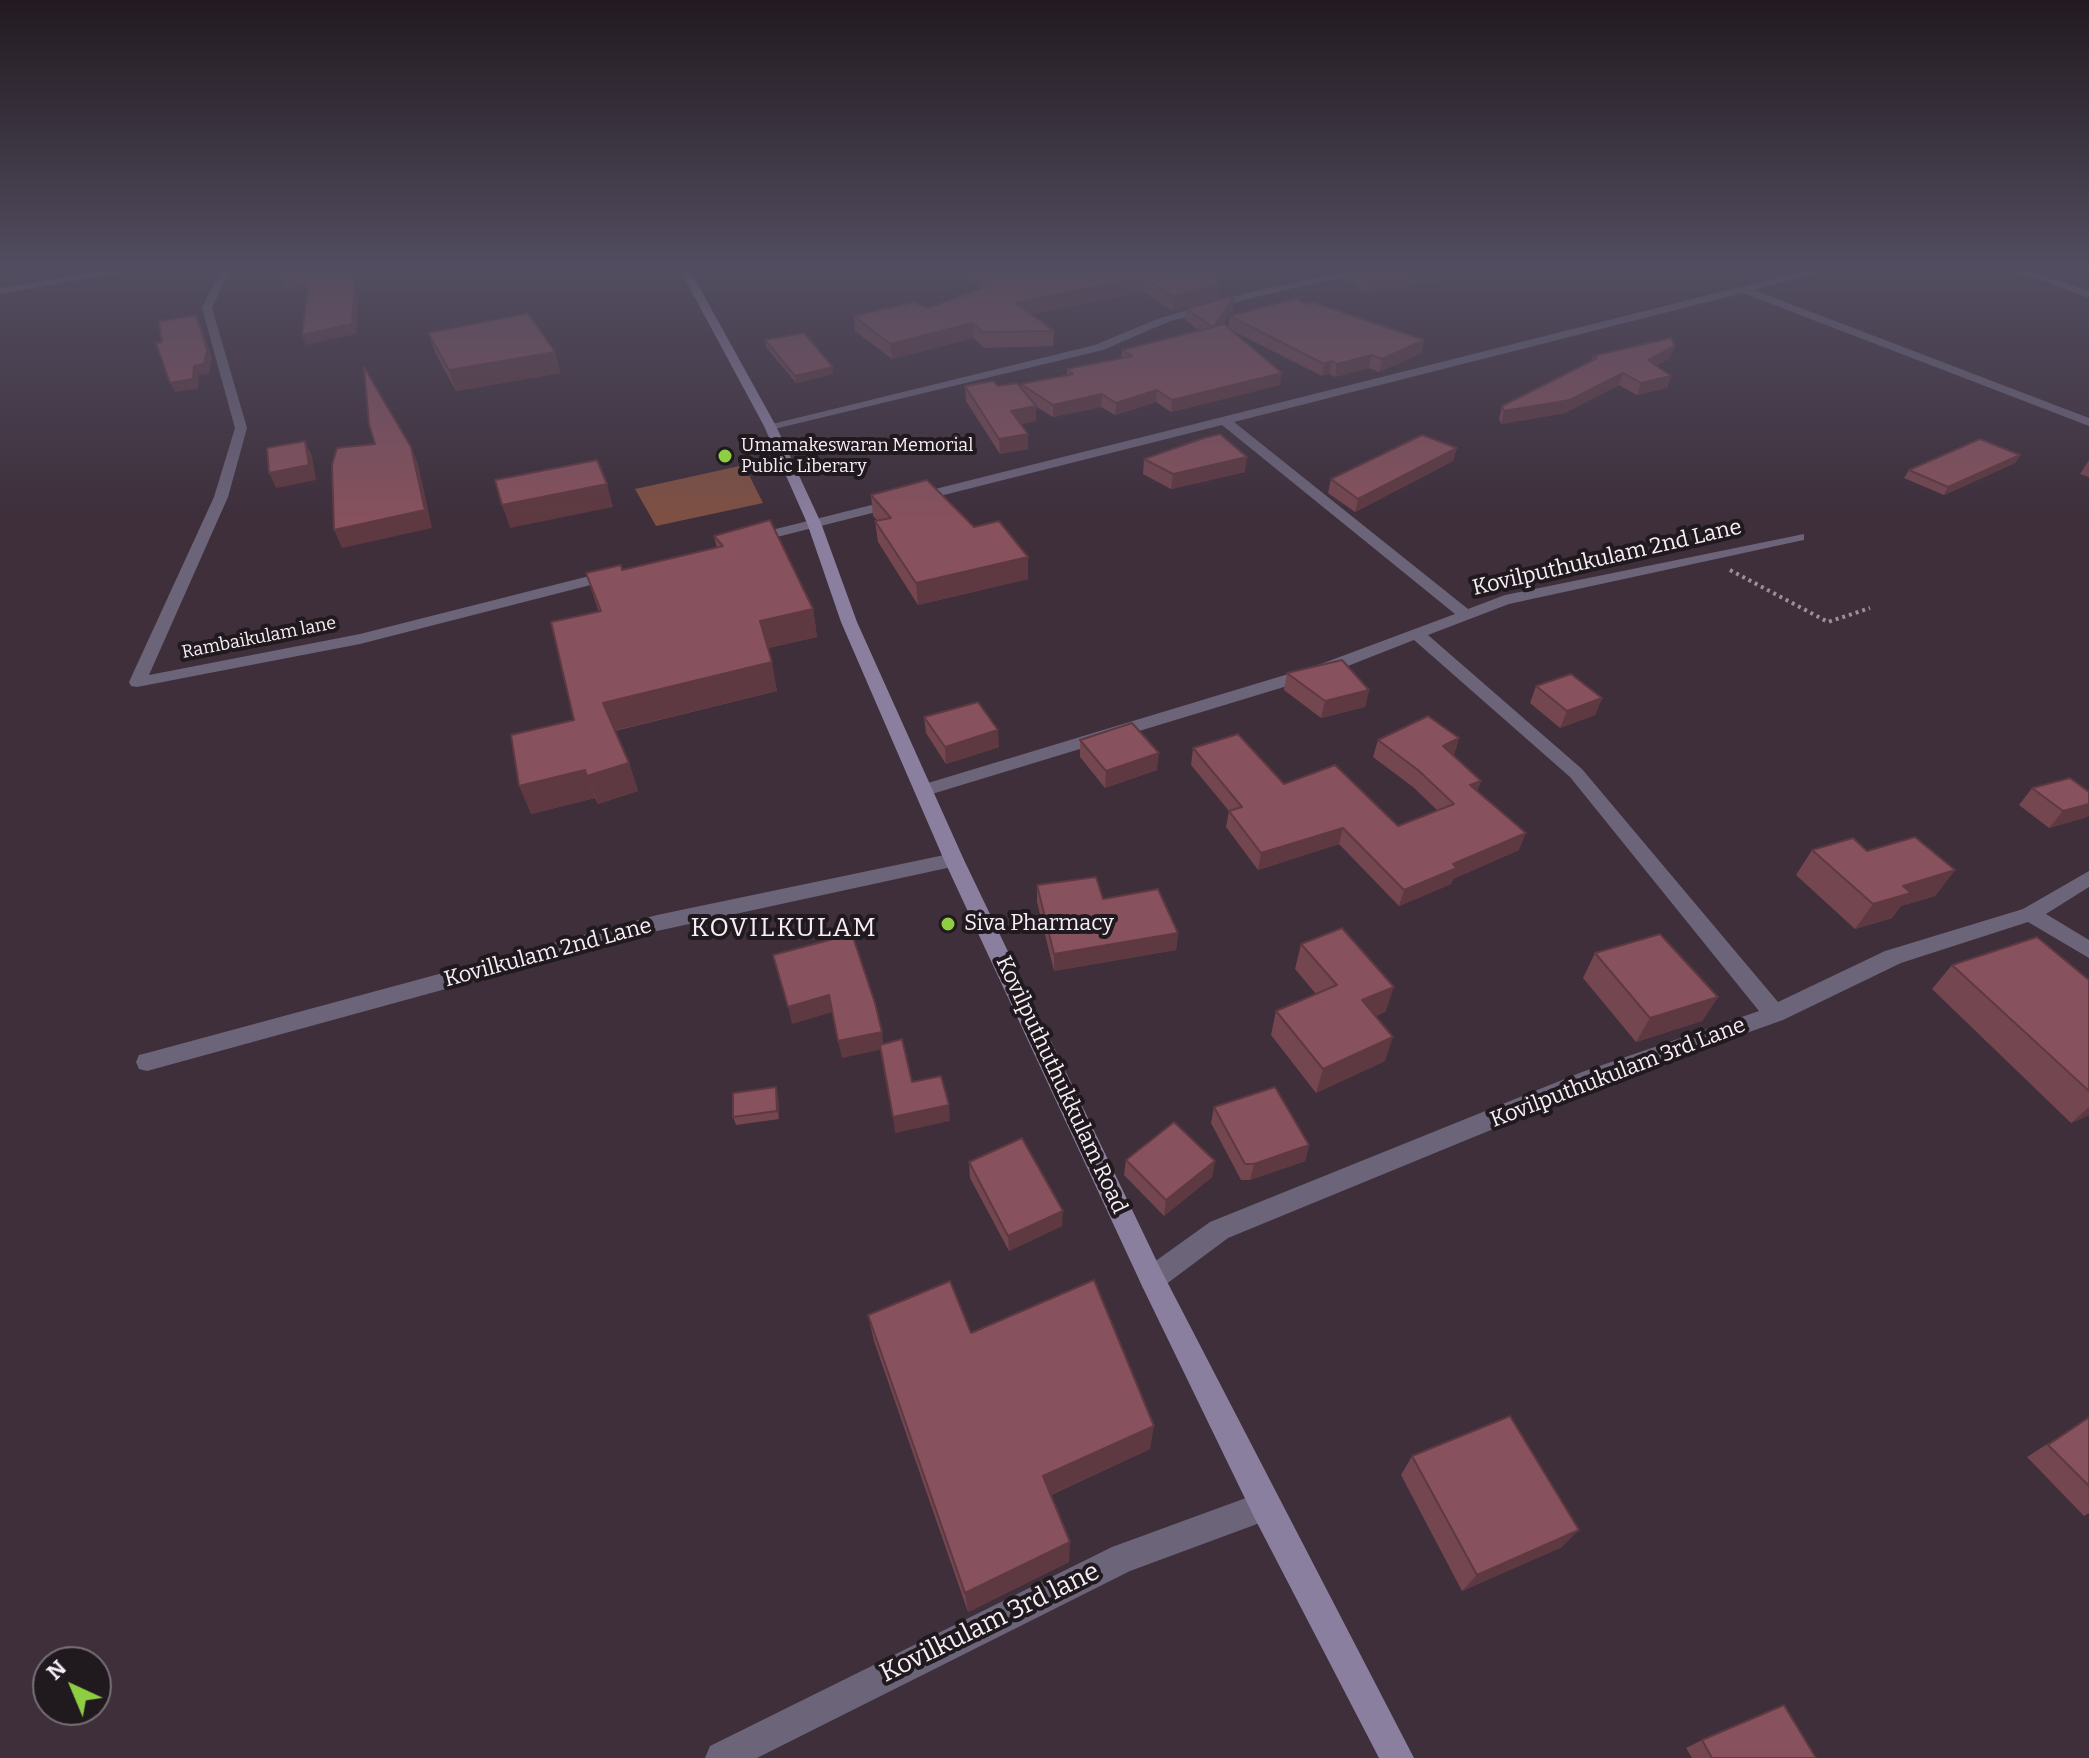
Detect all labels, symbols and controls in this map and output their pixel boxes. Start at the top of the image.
place label: Umamakeswaran Memorial Public Liberary [741,435,973,478]
marker: Umamakeswaran Memorial Public Liberary [716,447,734,465]
street label: Kovilputhukulam 2nd Lane [1470,514,1744,602]
street label: Rambaikulam lane [180,612,338,664]
place label: Siva Pharmacy [964,911,1114,937]
street label: Kovilkulam 2nd Lane [441,913,655,993]
district label: KOVILKULAM [690,913,878,945]
marker: Siva Pharmacy [939,915,957,933]
street label: Kovilputhuthukkulam Road [990,952,1132,1218]
street label: Kovilputhukulam 3rd Lane [1487,1012,1749,1134]
street label: Kovilkulam 3rd lane [875,1556,1105,1690]
north arrow [32,1646,112,1726]
text: N [41,1654,72,1685]

